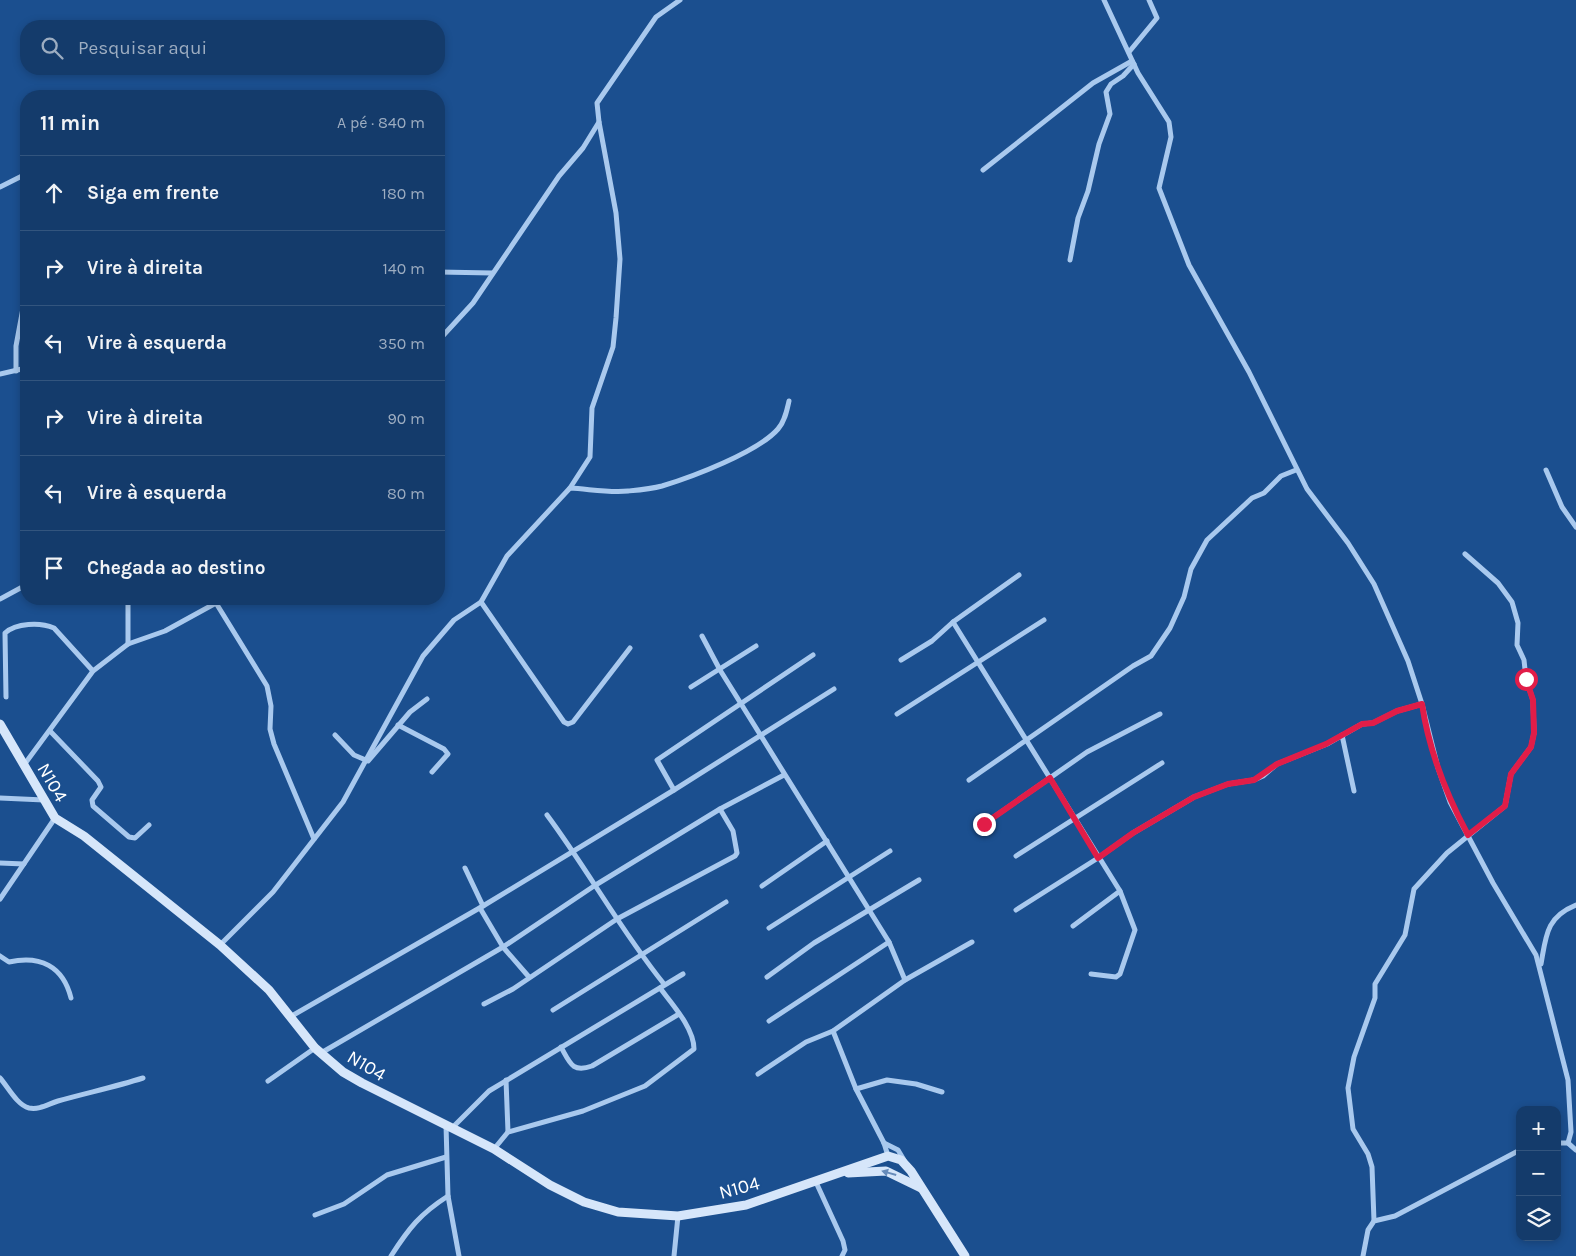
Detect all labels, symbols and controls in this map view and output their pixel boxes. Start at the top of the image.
search box [20,20,445,75]
icon: search [38,34,66,62]
text: Pesquisar aqui [78,37,207,59]
text: 11 min [40,111,100,135]
text: A pé · 840 m [337,113,425,132]
icon: ahead [40,179,68,207]
text: Siga em frente [87,182,219,204]
text: 180 m [382,184,425,203]
icon: right [40,254,68,282]
text: Vire à direita [87,257,203,279]
text: 140 m [383,259,425,278]
icon: left [40,329,68,357]
text: Vire à esquerda [87,332,227,354]
text: 350 m [378,334,425,353]
icon: right [40,404,68,432]
text: Vire à direita [87,407,203,429]
text: 90 m [387,409,425,428]
icon: left [40,479,68,507]
text: Vire à esquerda [87,482,227,504]
text: 80 m [387,484,425,503]
icon: arrive [40,554,68,582]
text: Chegada ao destino [87,557,265,579]
route start [1515,668,1538,691]
street label: N104 [32,759,72,806]
route end [973,813,996,836]
street label: N104 [343,1046,390,1086]
map controls [1516,1106,1561,1241]
button: + [1516,1106,1561,1151]
button: − [1516,1151,1561,1196]
one-way arrow [881,1168,896,1176]
street label: N104 [717,1172,762,1204]
button: layers [1516,1196,1561,1241]

